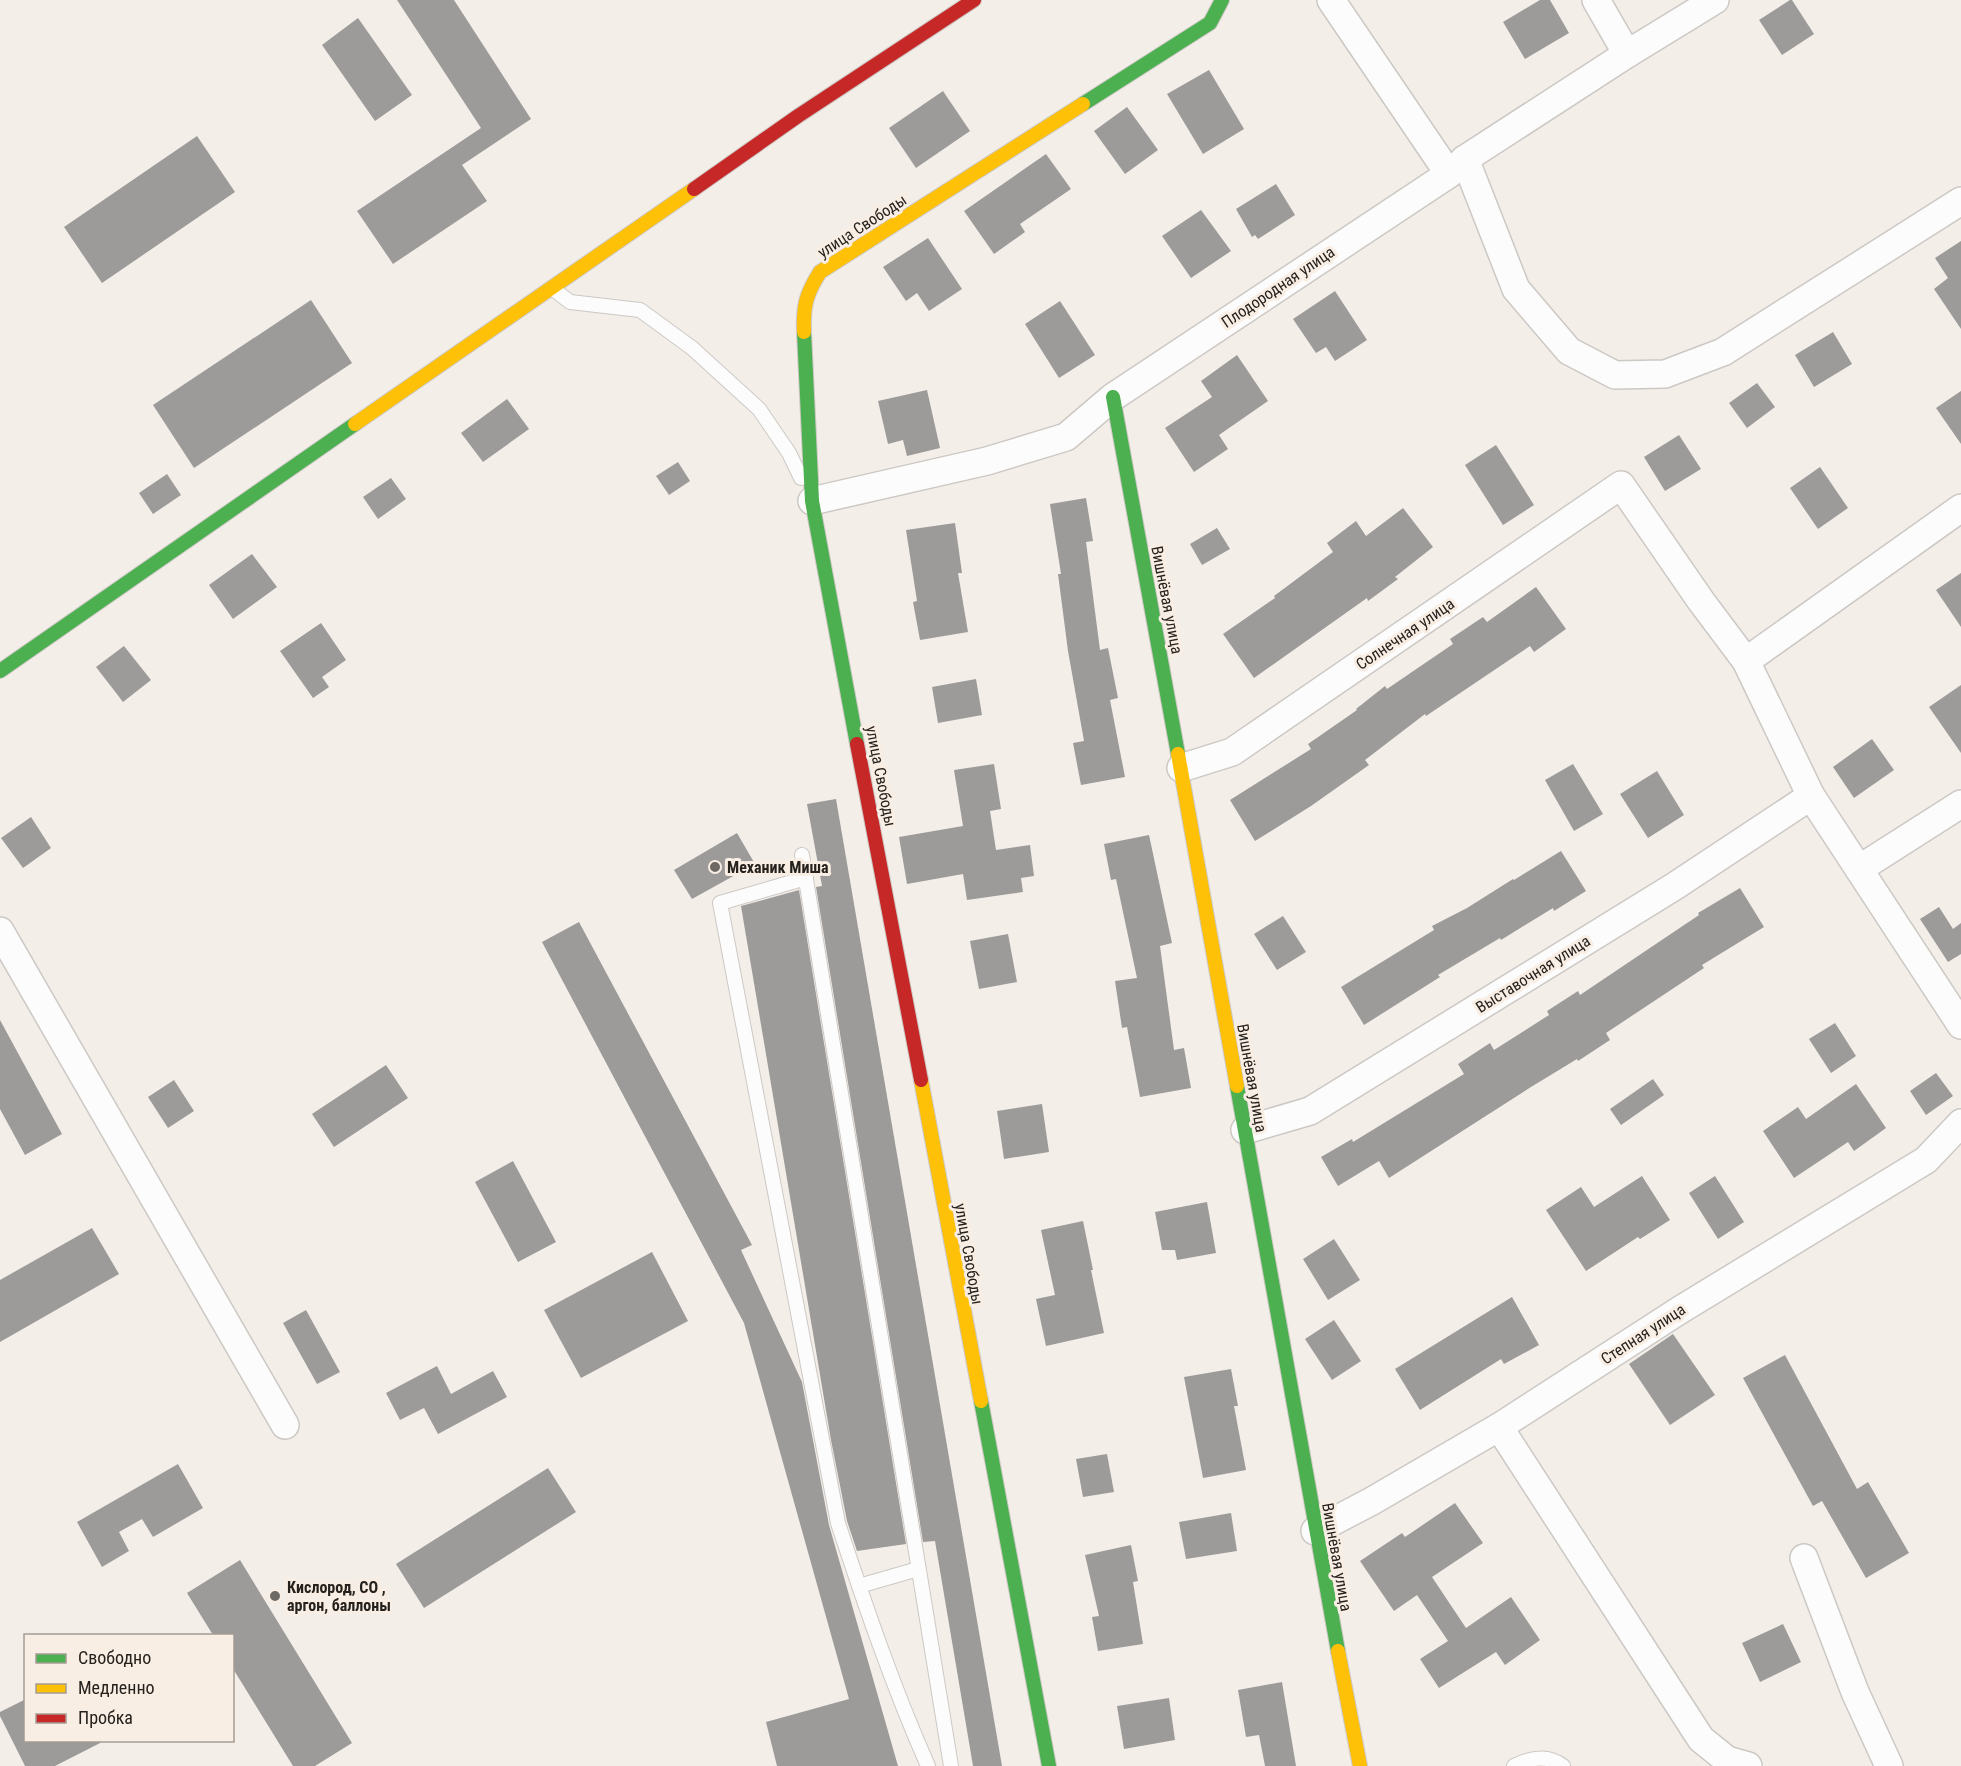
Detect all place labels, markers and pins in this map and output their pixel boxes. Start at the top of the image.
place label: Механик Миша [727,858,829,877]
marker: Механик Миша [708,860,722,874]
place label: Кислород, СО , аргон, баллоны [287,1578,391,1615]
marker: Кислород, СО , аргон, баллоны [268,1589,282,1603]

